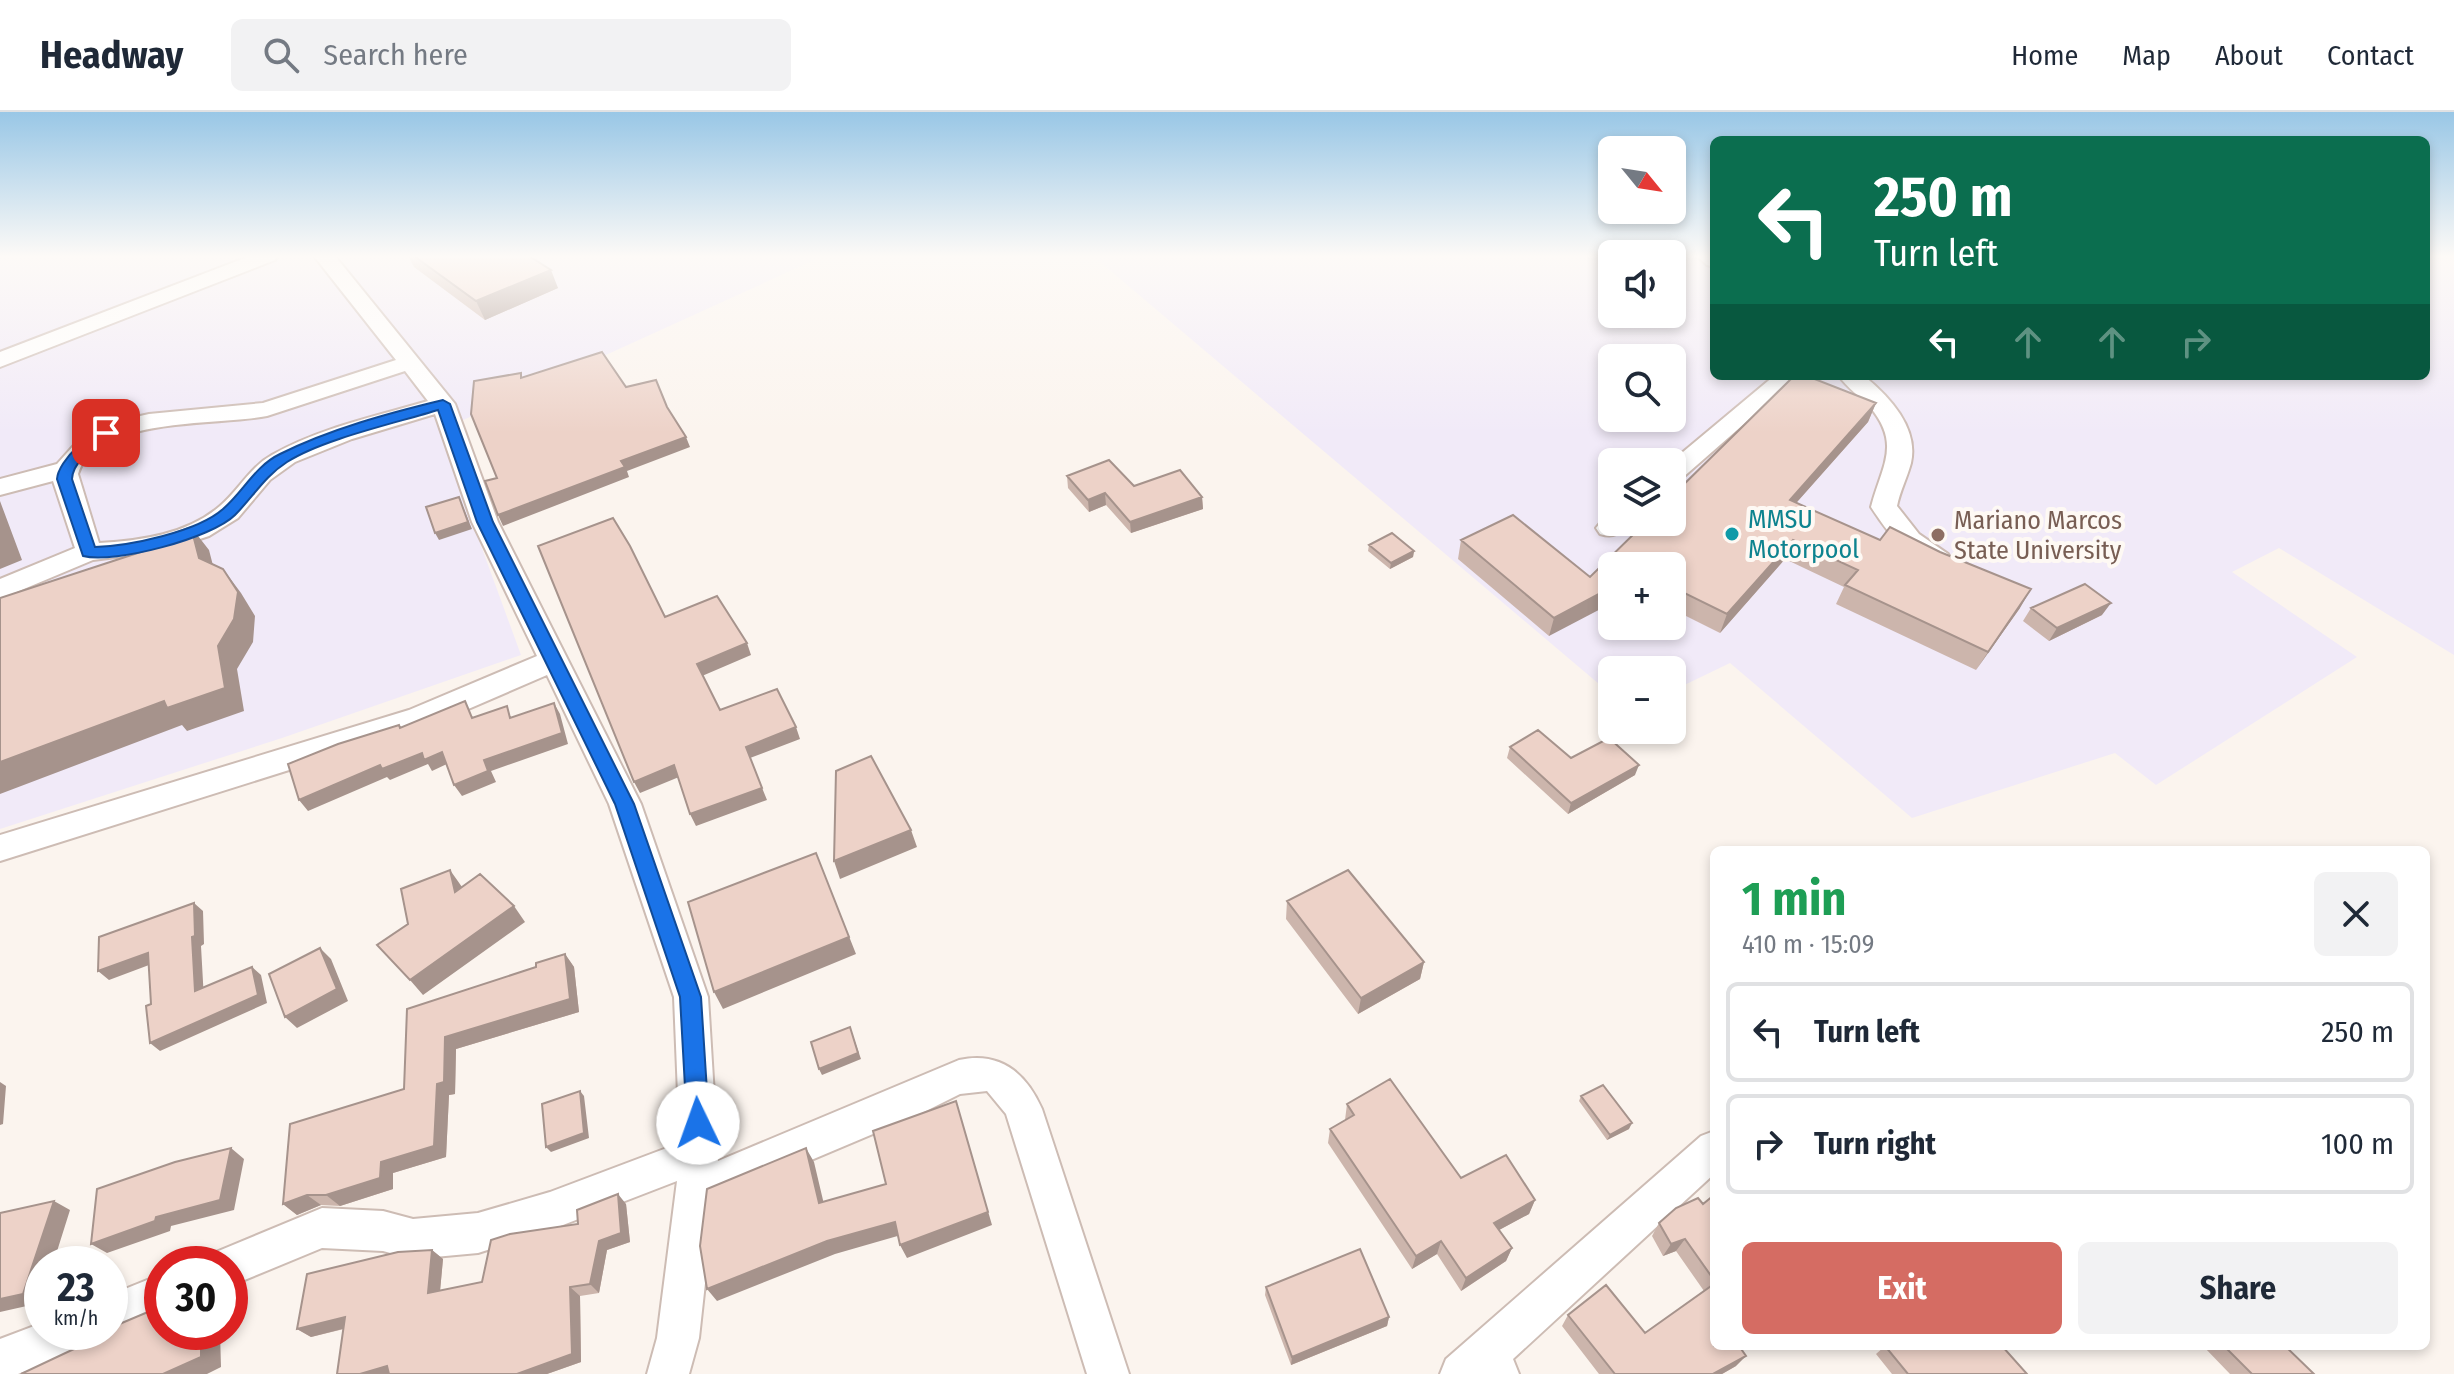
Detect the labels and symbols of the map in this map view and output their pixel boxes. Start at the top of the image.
north arrow [1598,136,1686,224]
pin [72,399,140,467]
place label: MMSU Motorpool [1748,504,1859,565]
place label: Mariano Marcos State University [1954,505,2122,566]
marker: MMSU Motorpool [1723,525,1741,543]
marker: Mariano Marcos State University [1929,526,1947,544]
position arrow [656,1081,740,1165]
speed limit sign: 30 [144,1246,248,1350]

